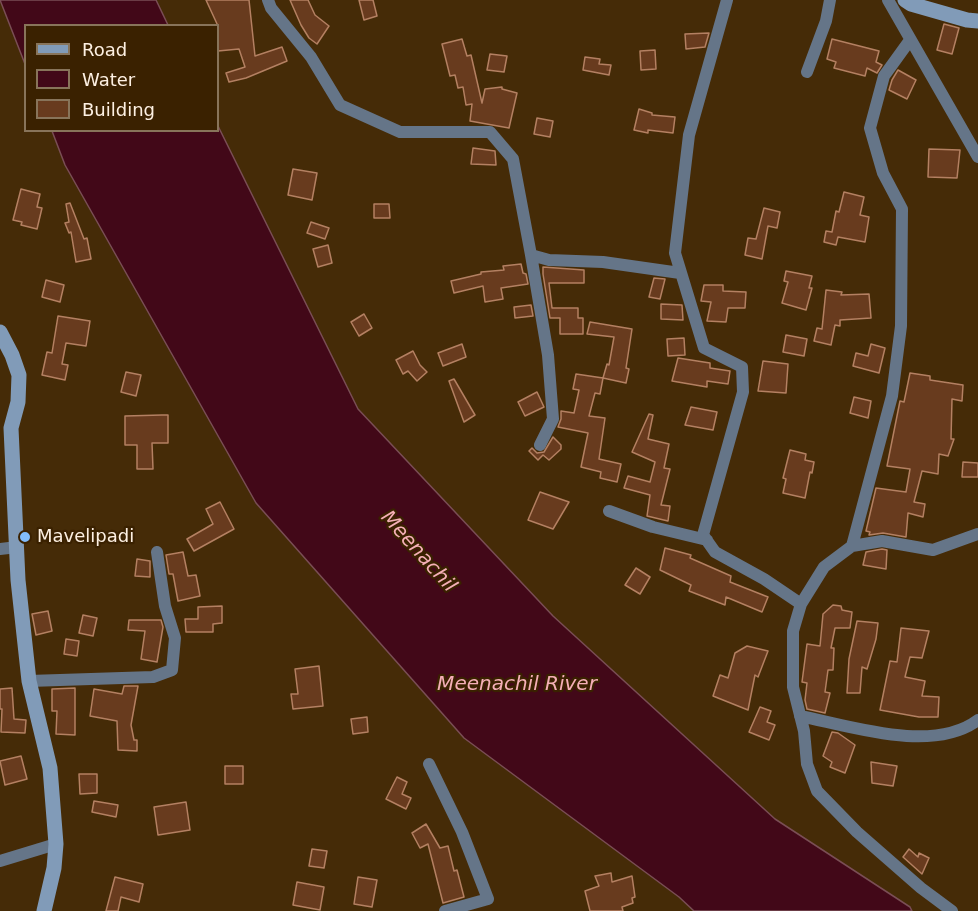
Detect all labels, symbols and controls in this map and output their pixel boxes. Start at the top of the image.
legend [24,24,219,132]
text: Road [82,39,127,60]
text: Water [82,69,135,90]
text: Building [82,99,155,120]
water label: Meenachil [375,506,461,598]
place label: Mavelipadi [37,526,134,548]
marker: Mavelipadi [18,530,32,544]
water label: Meenachil River [437,673,597,697]

